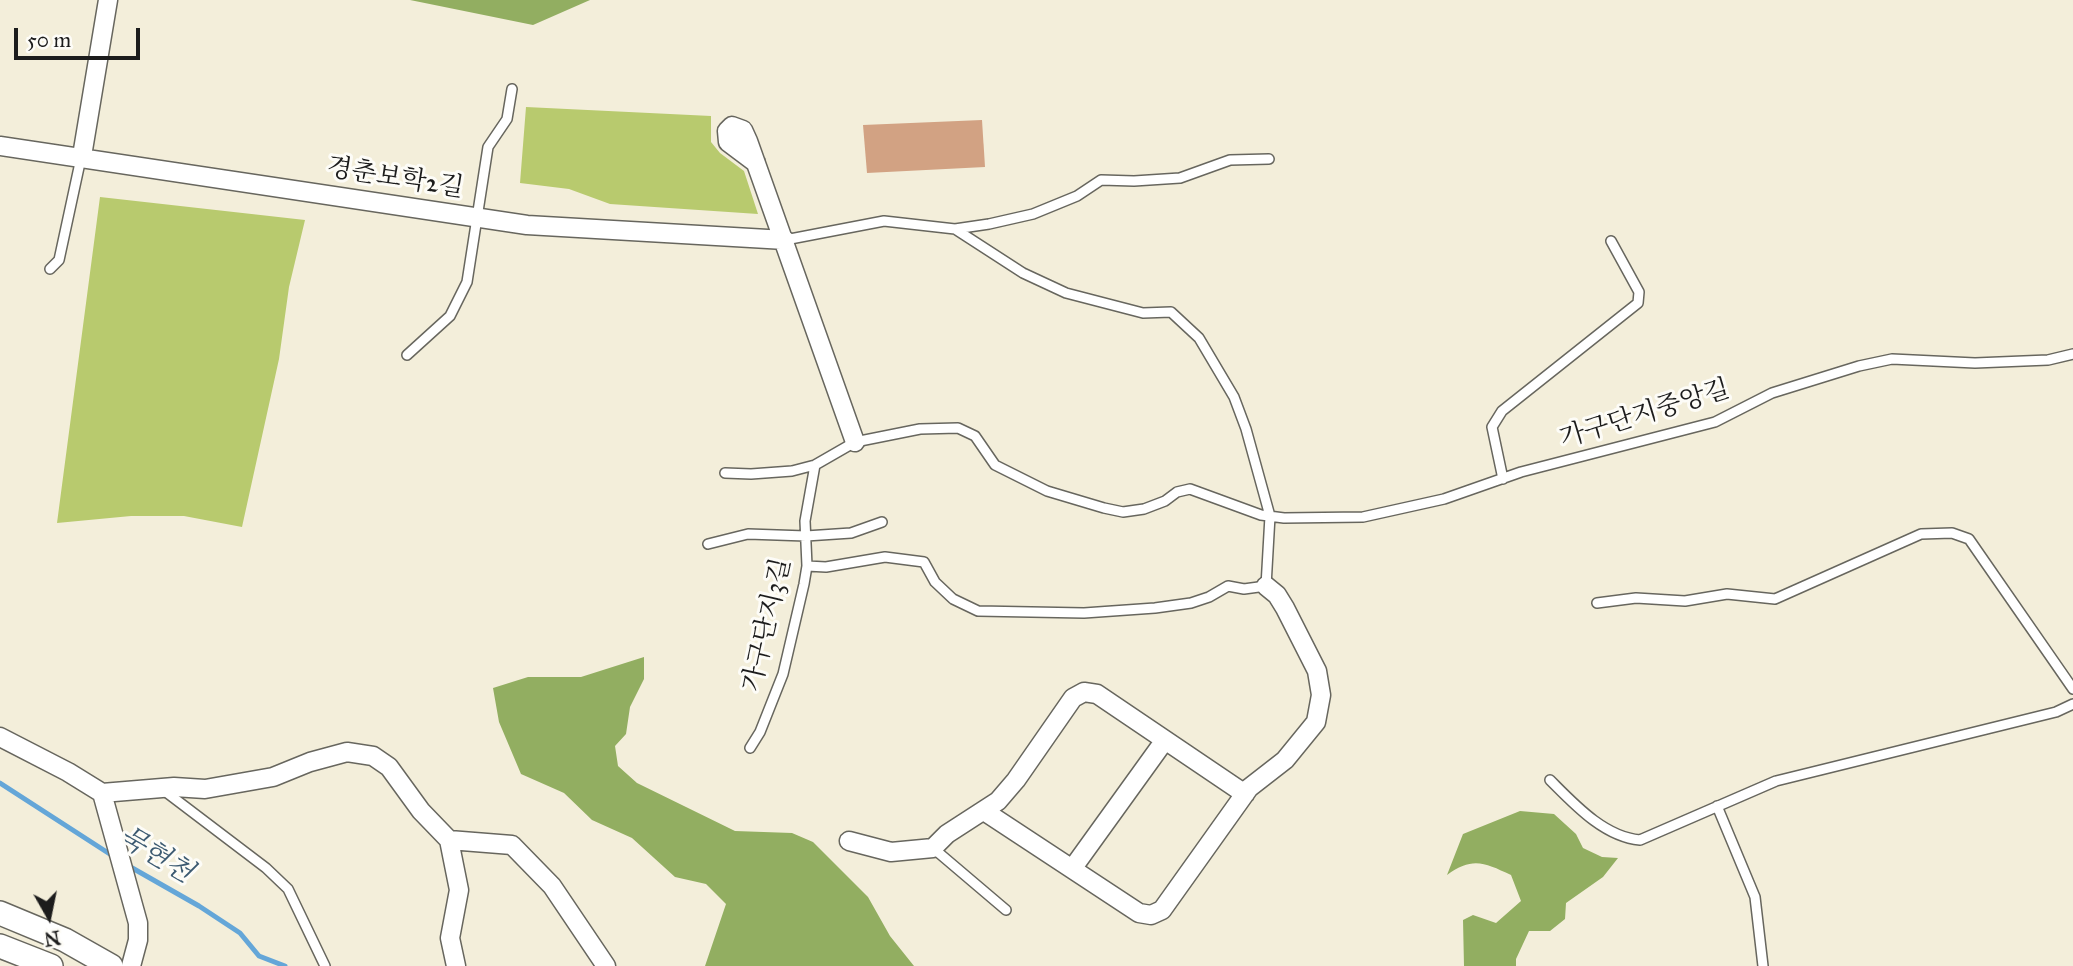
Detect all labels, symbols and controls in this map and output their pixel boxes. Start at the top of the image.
scale bar [18,14,144,58]
text: 50 m [27,27,71,53]
street label: 경춘보학2길 [324,153,466,205]
street label: 가구단지중앙길 [1556,374,1734,456]
street label: 가구단지3길 [738,555,798,695]
water label: 묵현천 [112,821,198,891]
north arrow [14,882,84,952]
text: N [43,926,62,951]

